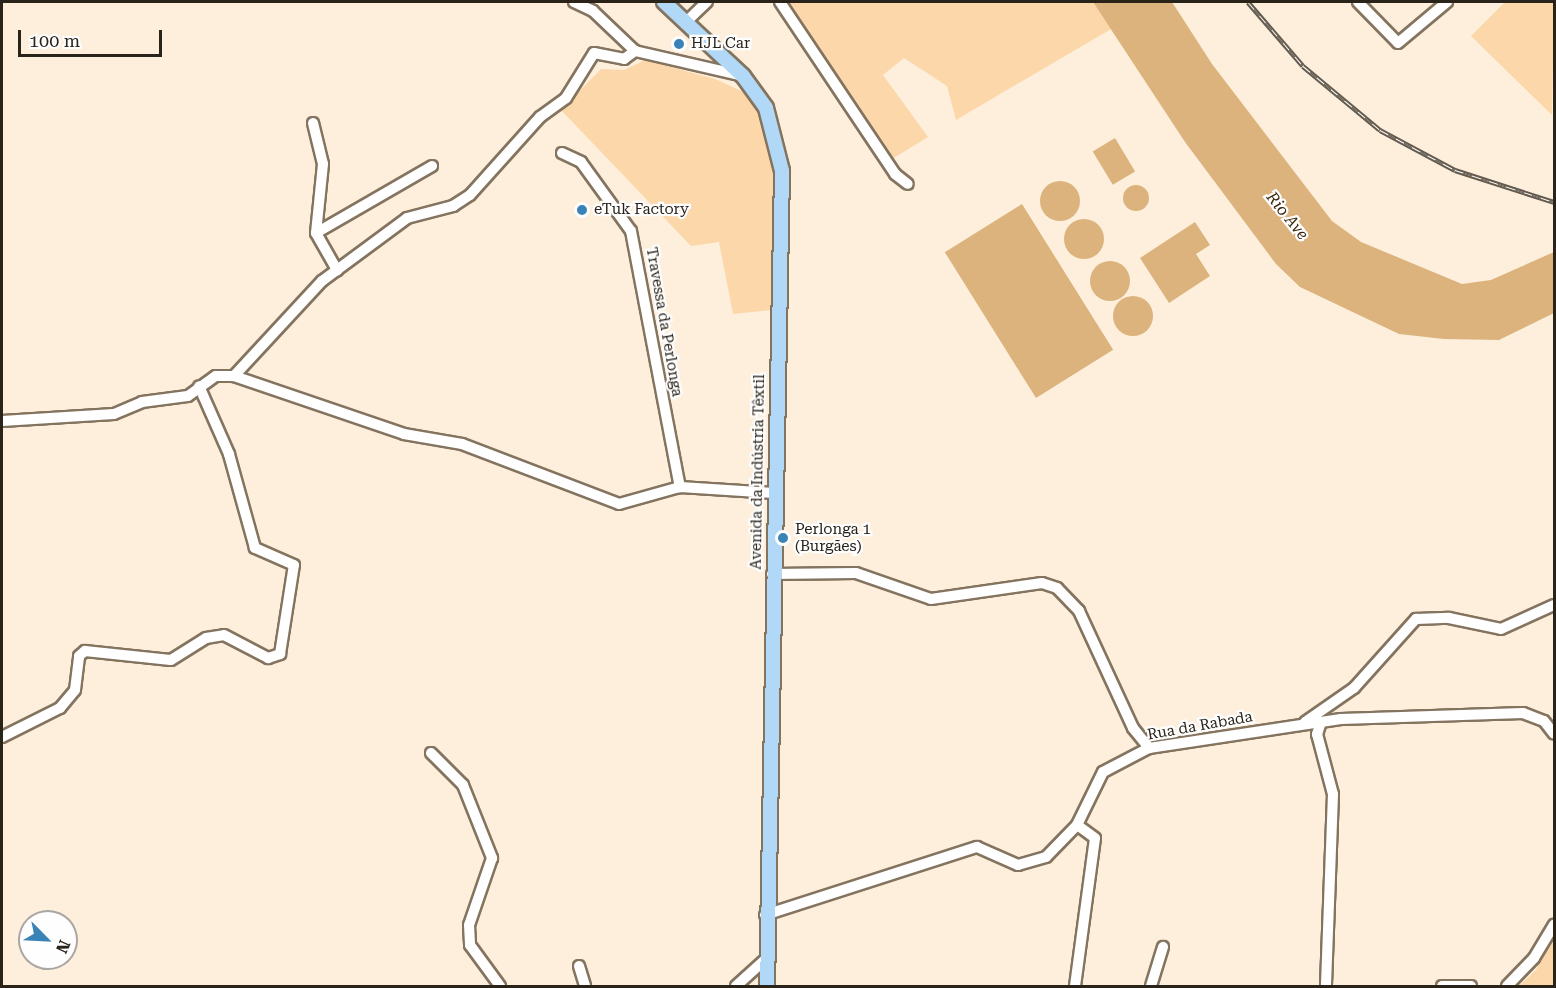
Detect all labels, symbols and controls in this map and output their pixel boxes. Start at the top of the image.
scale bar [21,18,165,56]
text: 100 m [29,30,80,51]
place label: HJL Car [691,35,750,53]
marker: HJL Car [672,37,686,51]
water label: Rio Ave [1262,188,1312,244]
place label: eTuk Factory [594,201,689,219]
marker: eTuk Factory [575,203,589,217]
street label: Travessa da Perlonga [642,246,686,398]
street label: Avenida da Indústria Têxtil [747,374,769,570]
place label: Perlonga 1 (Burgães) [795,520,871,555]
marker: Perlonga 1 (Burgães) [776,531,790,545]
street label: Rua da Rabada [1146,708,1254,744]
north arrow [18,910,78,970]
text: N [52,937,74,956]

